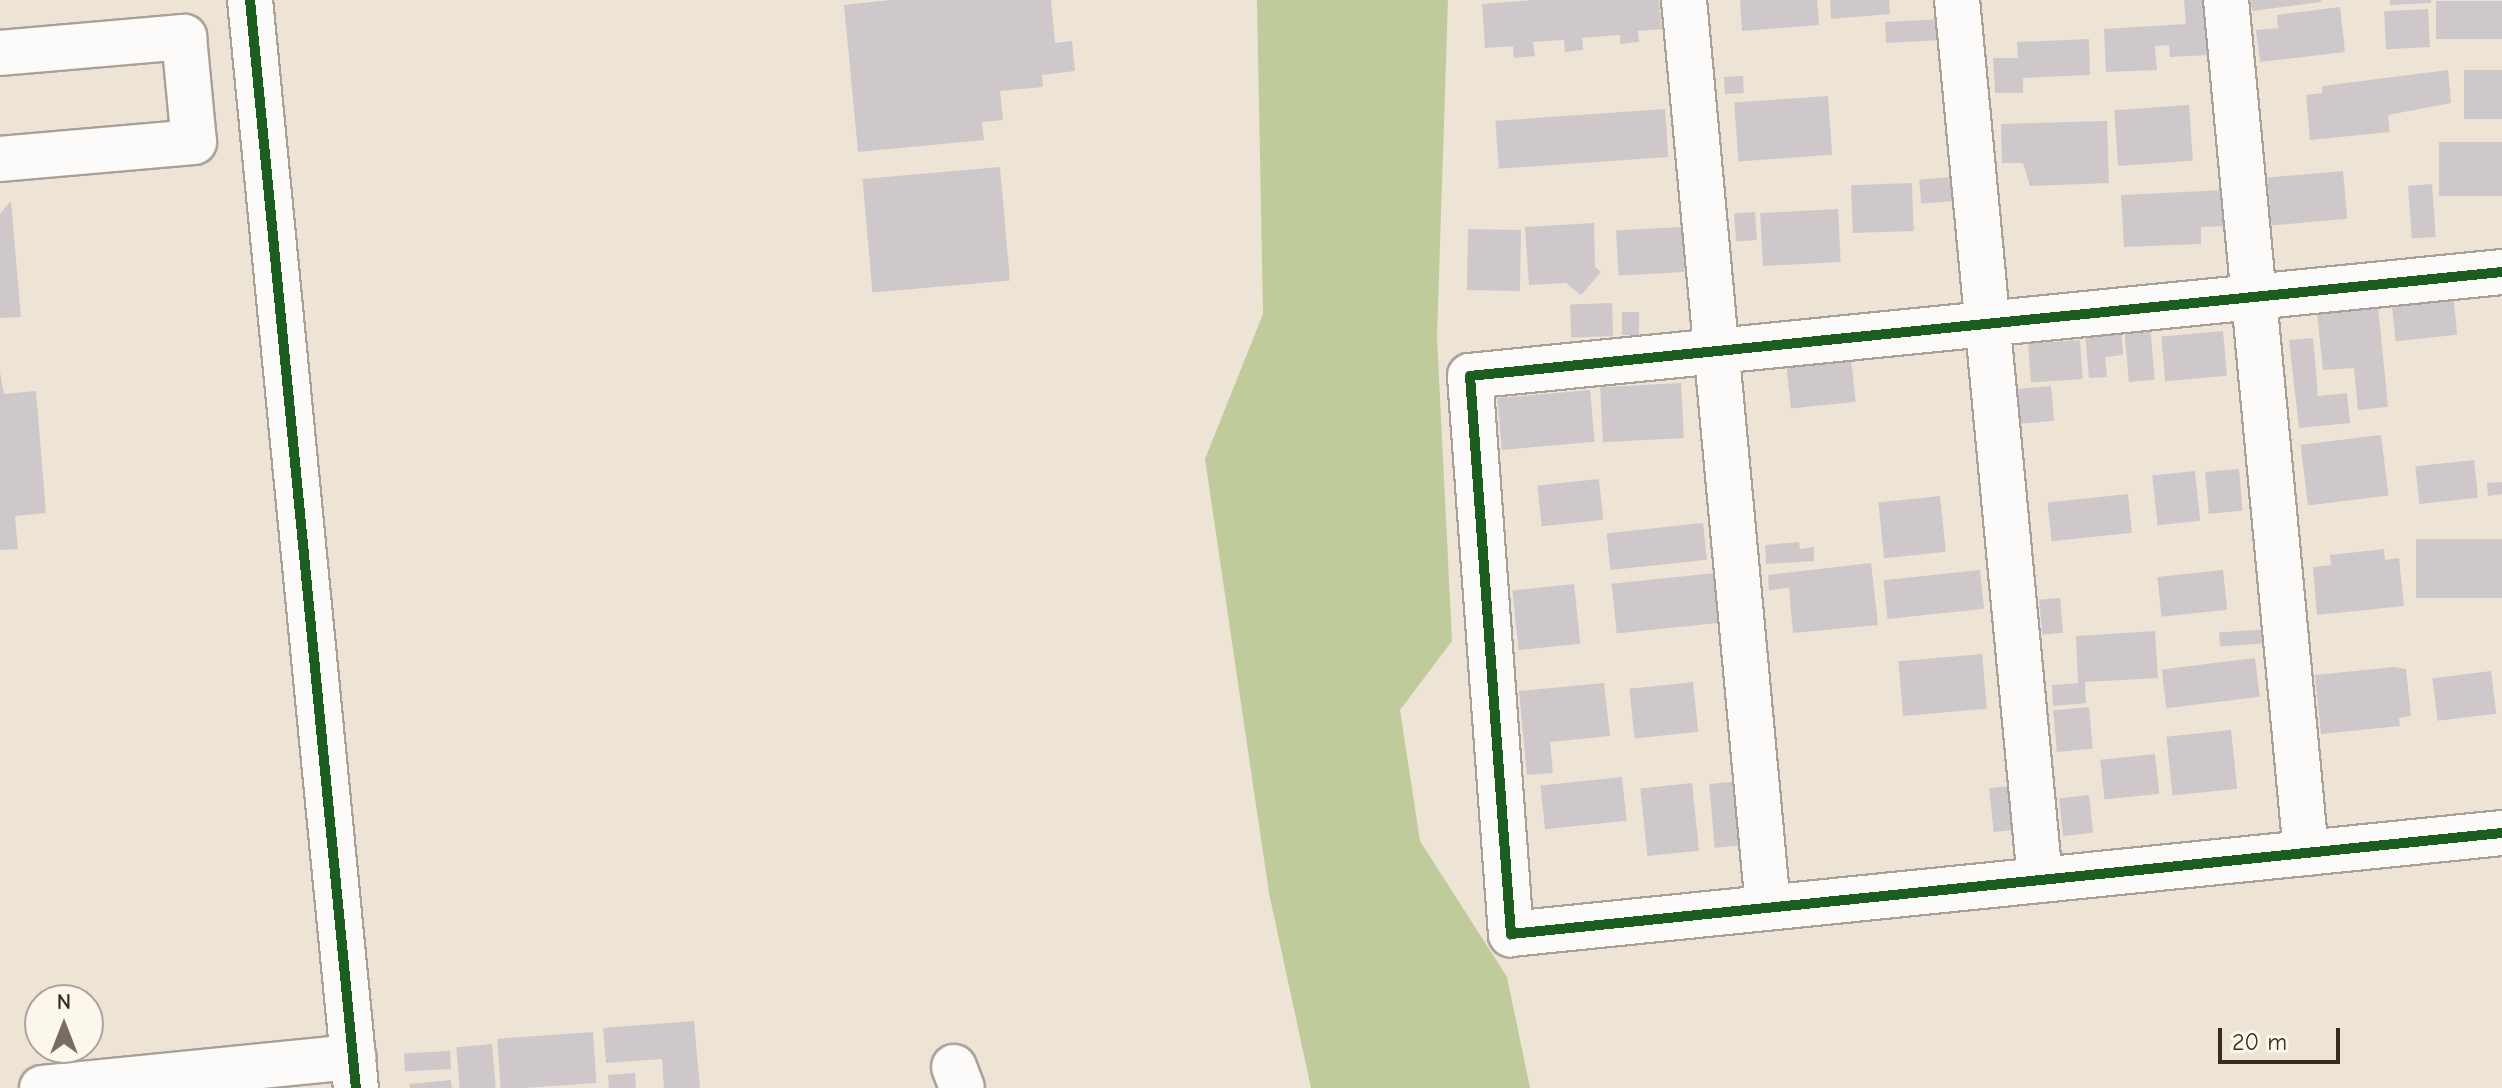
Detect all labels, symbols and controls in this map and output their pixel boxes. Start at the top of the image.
north arrow [24,984,104,1064]
text: N [57,989,71,1015]
scale bar [2222,1012,2344,1062]
text: 20 m [2232,1028,2287,1056]

